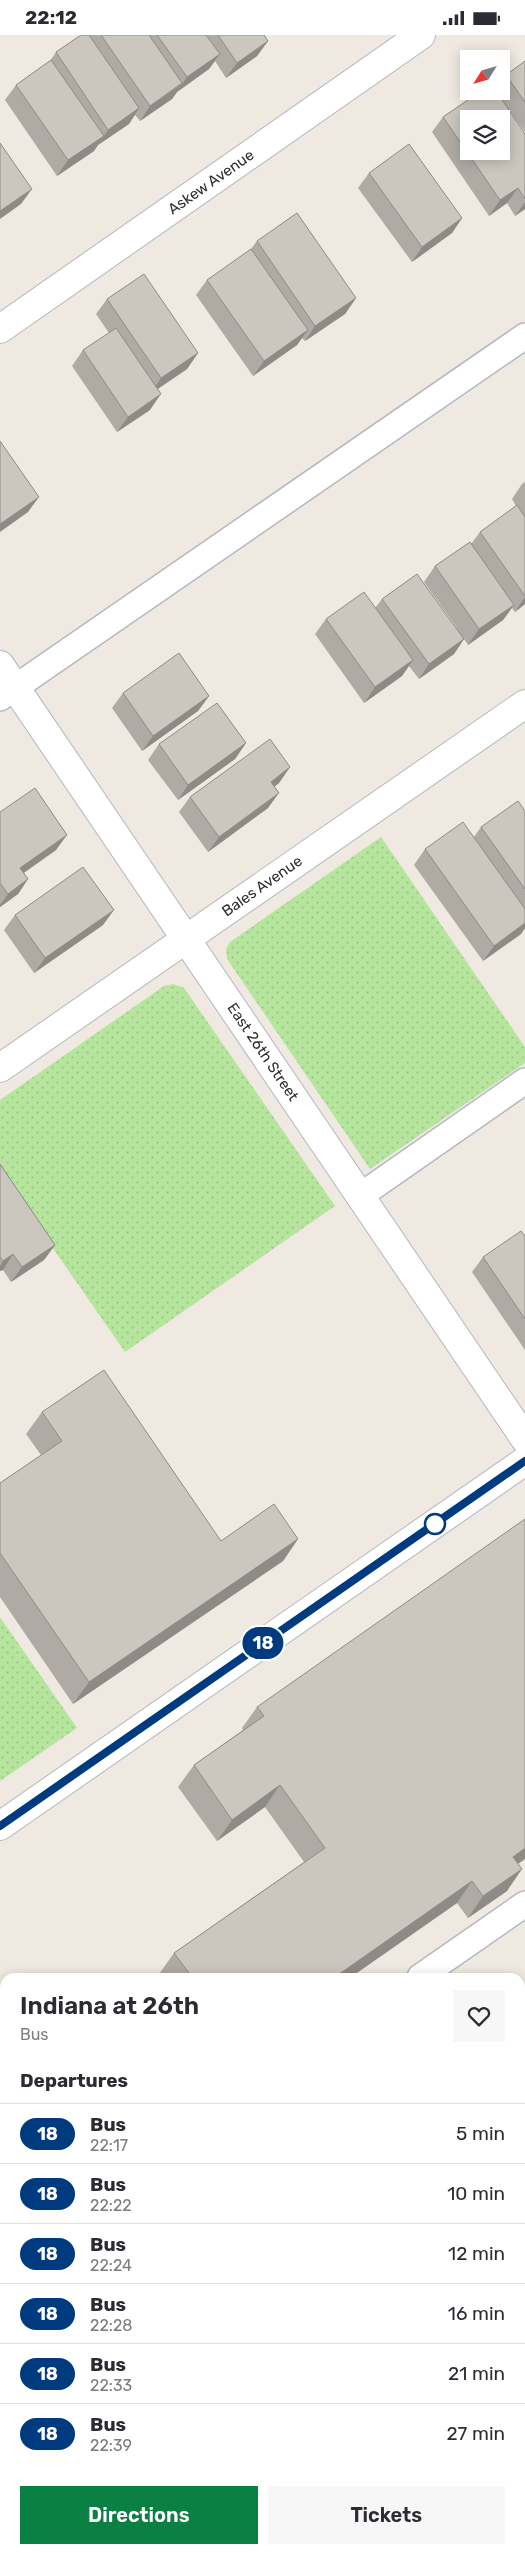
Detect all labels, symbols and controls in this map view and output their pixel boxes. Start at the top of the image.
text: 22:12 [25,6,77,29]
north arrow [460,50,510,100]
map controls [460,50,510,160]
button: layers [460,110,510,160]
street label: Askew Avenue [165,146,257,218]
street label: Bales Avenue [218,852,306,920]
street label: East 26th Street [224,1000,303,1105]
unlabelled marker [424,1513,446,1535]
line badge: 18 [240,1627,286,1659]
text: 18 [252,1632,274,1654]
button: heart [453,1990,505,2042]
text: Indiana at 26th [20,1992,199,2020]
text: Bus [20,2025,48,2044]
text: Departures [20,2069,128,2092]
text: Bus [90,2113,126,2136]
text: 5 min [456,2122,505,2145]
text: 18 [37,2123,58,2145]
text: 22:17 [90,2136,128,2155]
text: Bus [90,2173,126,2196]
text: 10 min [447,2182,505,2205]
text: 18 [37,2183,58,2205]
text: 22:22 [90,2196,132,2215]
text: Bus [90,2233,126,2256]
text: 12 min [448,2242,505,2265]
text: 18 [37,2243,58,2265]
text: 22:24 [90,2256,132,2275]
text: Bus [90,2293,126,2316]
text: 16 min [448,2302,505,2325]
text: 18 [37,2303,58,2325]
text: 22:28 [90,2316,132,2335]
text: Bus [90,2353,126,2376]
text: 21 min [448,2362,505,2385]
text: 18 [37,2363,58,2385]
text: 22:33 [90,2376,132,2395]
text: Bus [90,2413,126,2436]
text: 27 min [446,2422,505,2445]
text: 18 [37,2423,58,2445]
text: 22:39 [90,2436,132,2455]
button: Directions [20,2486,258,2544]
button: Tickets [268,2486,505,2544]

